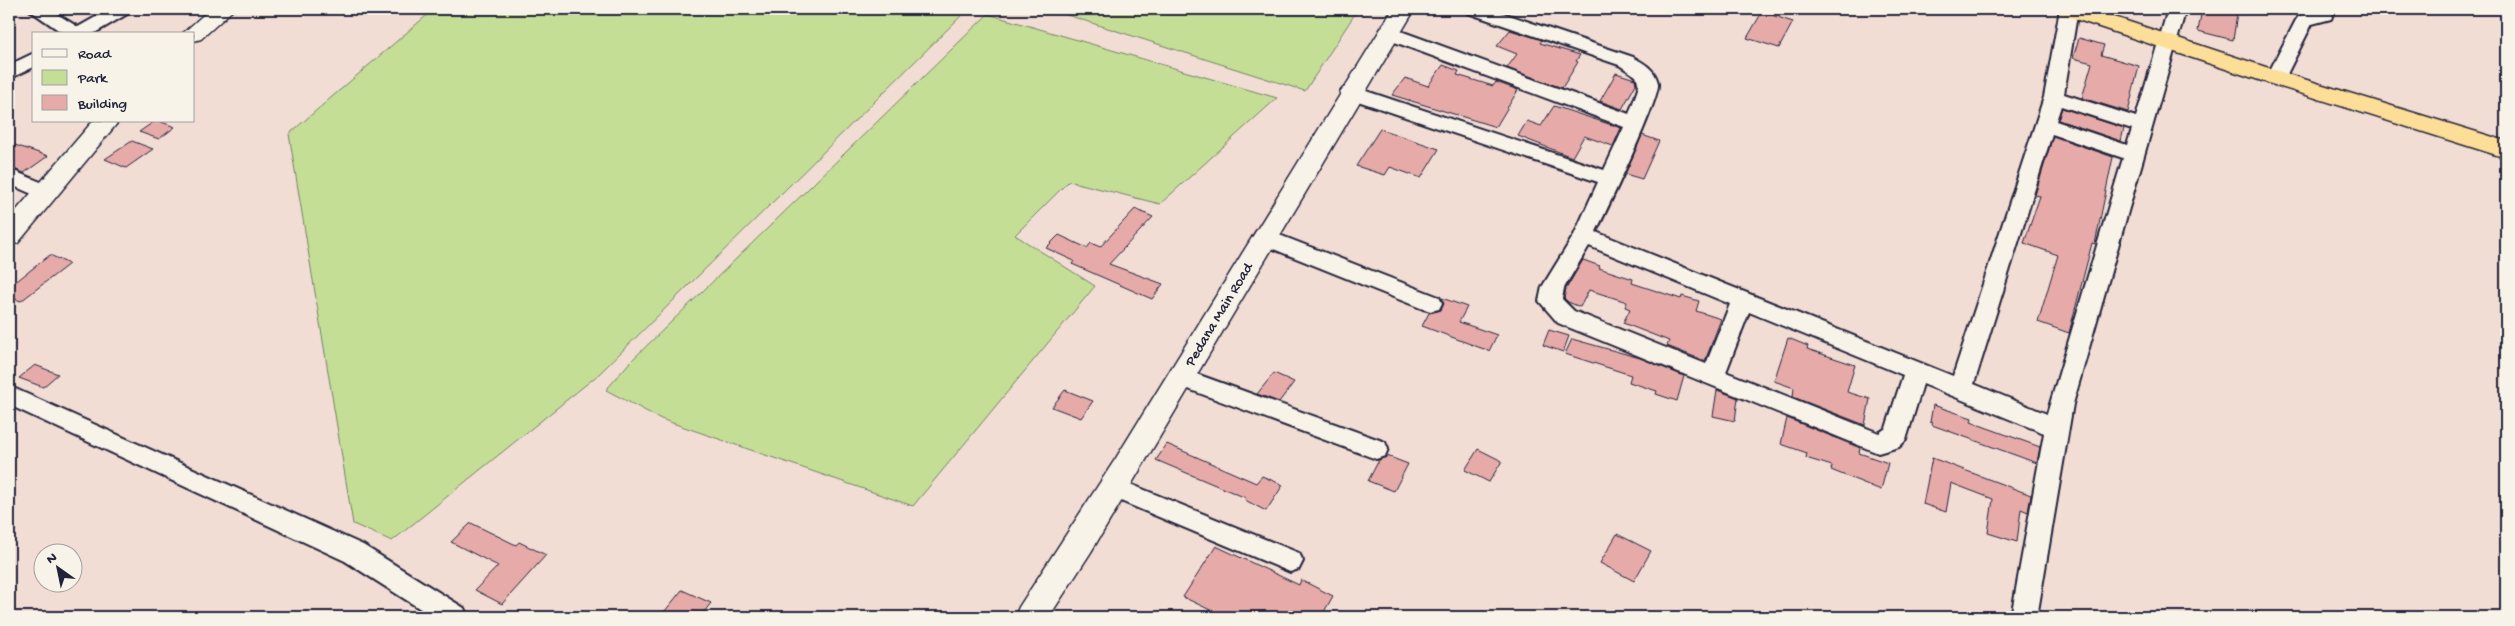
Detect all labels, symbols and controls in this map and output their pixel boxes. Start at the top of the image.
legend [32,32,195,122]
text: Road [78,46,112,64]
text: Park [77,70,108,88]
text: Building [77,96,127,114]
street label: Pedana Main Road [1181,259,1258,371]
north arrow [32,544,82,594]
text: N [44,550,61,569]

